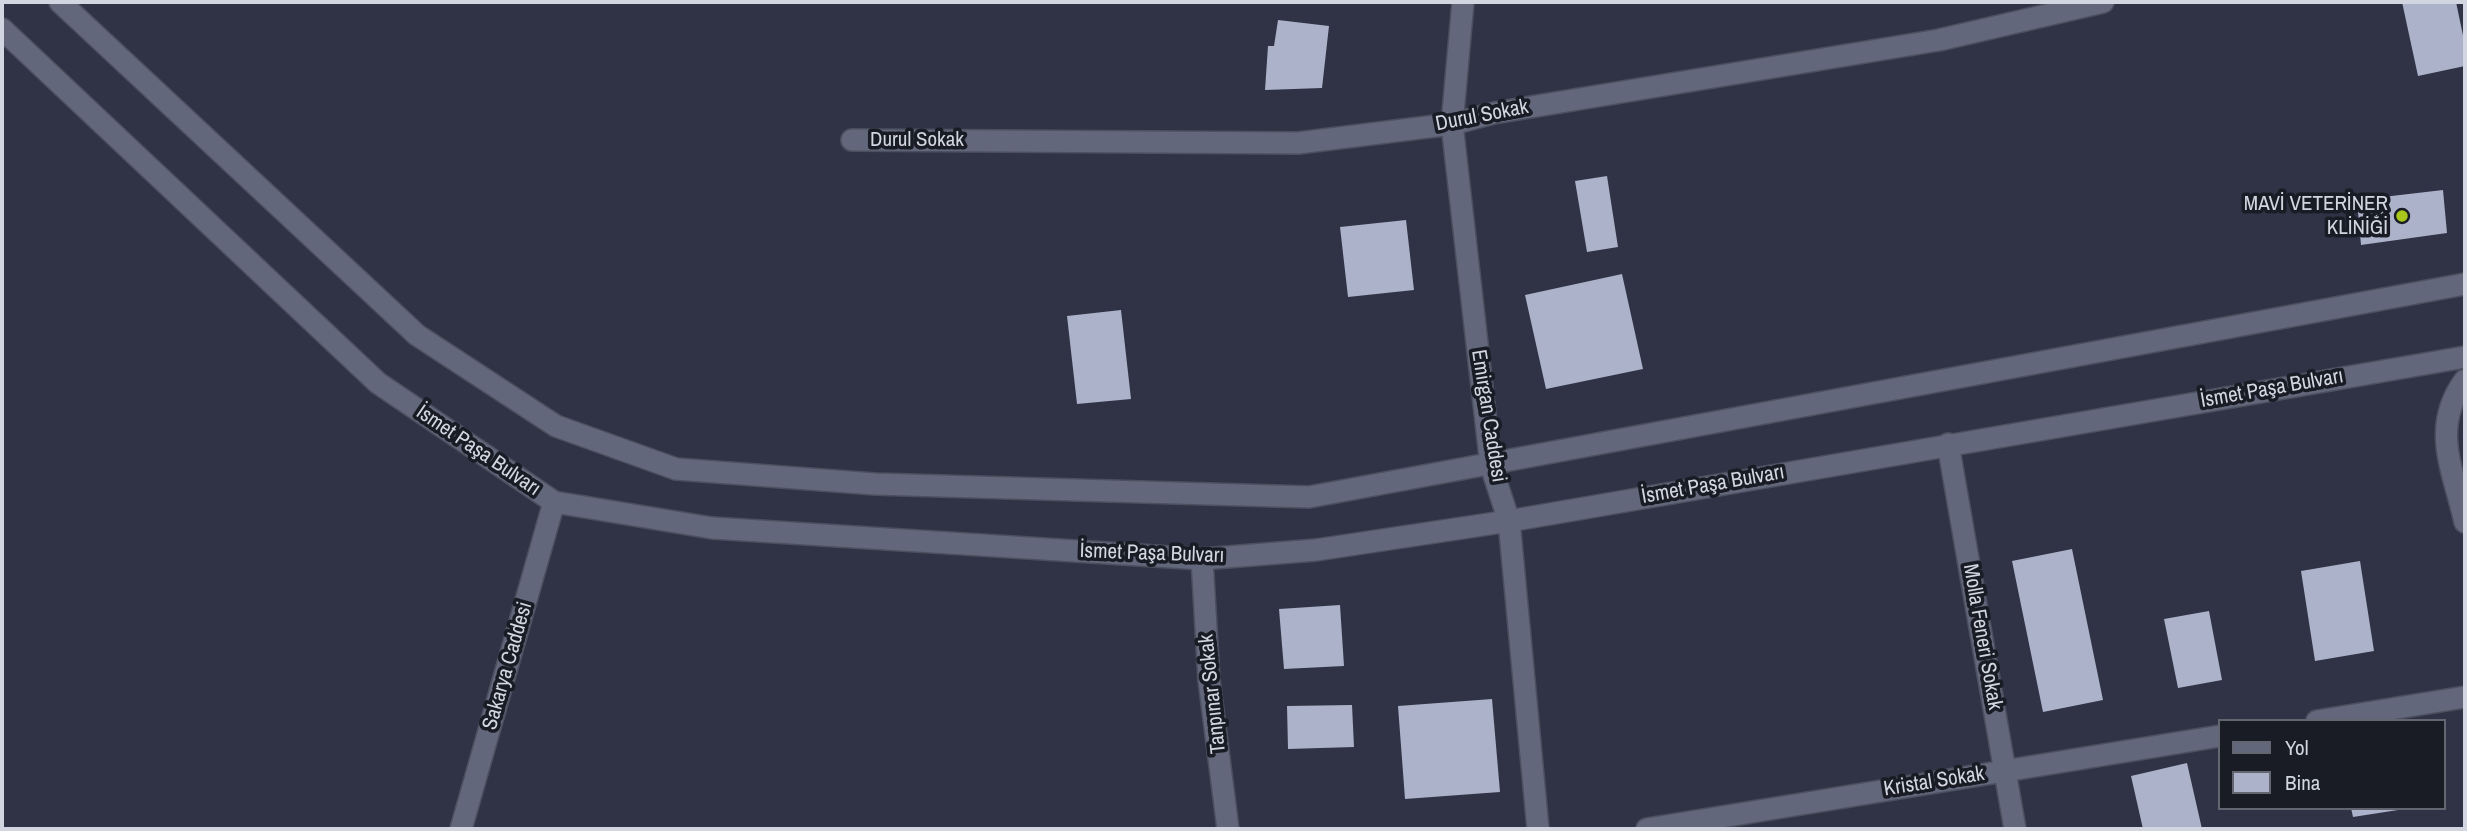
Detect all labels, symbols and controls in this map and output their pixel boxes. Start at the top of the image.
street label: Durul Sokak [1434,95,1530,137]
street label: Durul Sokak [870,127,964,153]
place label: MAVİ VETERİNER KLİNİĞİ [2244,191,2388,241]
marker: MAVİ VETERİNER KLİNİĞİ [2394,208,2410,224]
street label: Emirgan Caddesi [1465,348,1511,484]
street label: İsmet Paşa Bulvarı [2199,364,2345,414]
street label: İsmet Paşa Bulvarı [411,400,545,502]
street label: İsmet Paşa Bulvarı [1640,460,1786,510]
street label: İsmet Paşa Bulvarı [1079,539,1225,569]
street label: Molla Feneri Sokak [1957,562,2007,712]
street label: Sakarya Caddesi [478,599,538,733]
street label: Tanpınar Sokak [1194,633,1232,755]
legend [2218,719,2446,810]
text: Yol [2285,733,2309,762]
street label: Kristal Sokak [1882,762,1986,802]
text: Bina [2285,768,2320,797]

